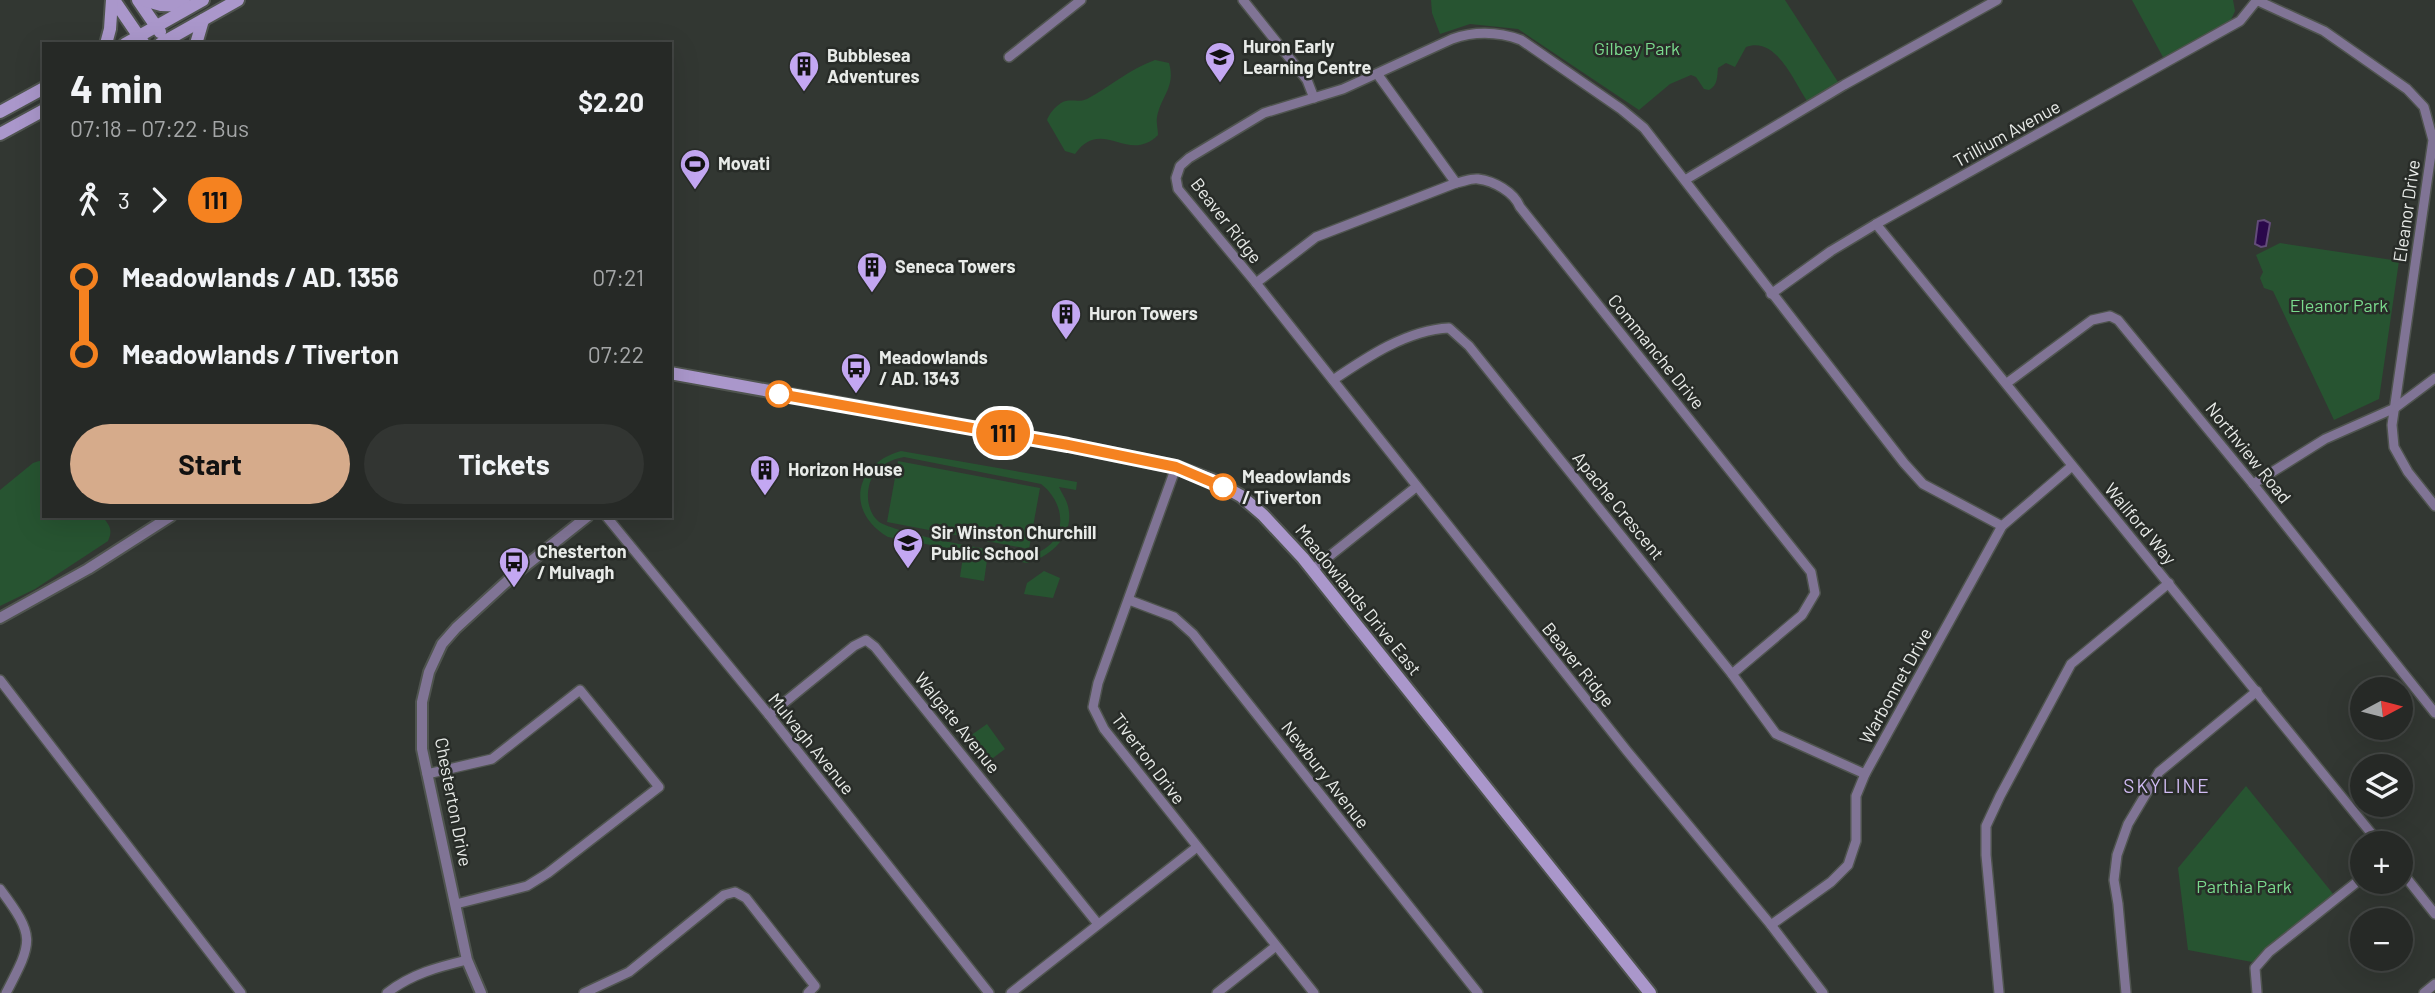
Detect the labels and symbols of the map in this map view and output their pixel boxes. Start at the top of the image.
place label: Huron Early Learning Centre [1243,35,1371,78]
park label: Gilbey Park [1594,37,1680,59]
school or university icon: Huron Early Learning Centre [1203,40,1237,84]
place label: Bubblesea Adventures [827,44,919,87]
building icon: Bubblesea Adventures [787,49,821,93]
street label: Trillium Avenue [1949,95,2064,172]
sports icon: Movati [678,147,712,191]
place label: Movati [718,152,770,174]
street label: Eleanor Drive [2388,158,2424,264]
street label: Beaver Ridge [1187,173,1267,268]
building icon: Seneca Towers [855,250,889,294]
place label: Seneca Towers [895,255,1016,277]
street label: Commanche Drive [1604,289,1710,413]
park label: Eleanor Park [2290,294,2388,316]
building icon: Huron Towers [1049,297,1083,341]
place label: Huron Towers [1089,302,1198,324]
place label: Meadowlands / AD. 1343 [879,346,988,389]
bus stop icon: Meadowlands / AD. 1343 [839,351,873,395]
unlabelled marker [766,381,792,407]
street label: Northview Road [2201,397,2296,507]
line badge: 111 [963,410,1043,456]
street label: Apache Crescent [1568,447,1669,564]
building icon: Horizon House [748,453,782,497]
place label: Horizon House [788,458,903,480]
place label: Meadowlands / Tiverton [1242,465,1351,508]
marker: Meadowlands / Tiverton [1210,474,1236,500]
street label: Wallford Way [2100,478,2181,569]
street label: Meadowlands Drive East [1291,519,1426,679]
place label: Sir Winston Churchill Public School [931,521,1096,564]
school or university icon: Sir Winston Churchill Public School [891,526,925,570]
place label: Chesterton / Mulvagh [537,540,627,583]
bus stop icon: Chesterton / Mulvagh [497,545,531,589]
street label: Beaver Ridge [1538,618,1620,711]
street label: Warbonnet Drive [1854,624,1936,747]
street label: Walgate Avenue [910,667,1005,777]
north arrow [2350,677,2413,740]
street label: Mulvagh Avenue [764,688,859,799]
street label: Tiverton Drive [1107,708,1190,808]
street label: Newbury Avenue [1277,716,1375,832]
street label: Chesterton Drive [431,736,477,868]
district label: SKYLINE [2123,774,2211,797]
park label: Parthia Park [2196,875,2292,897]

